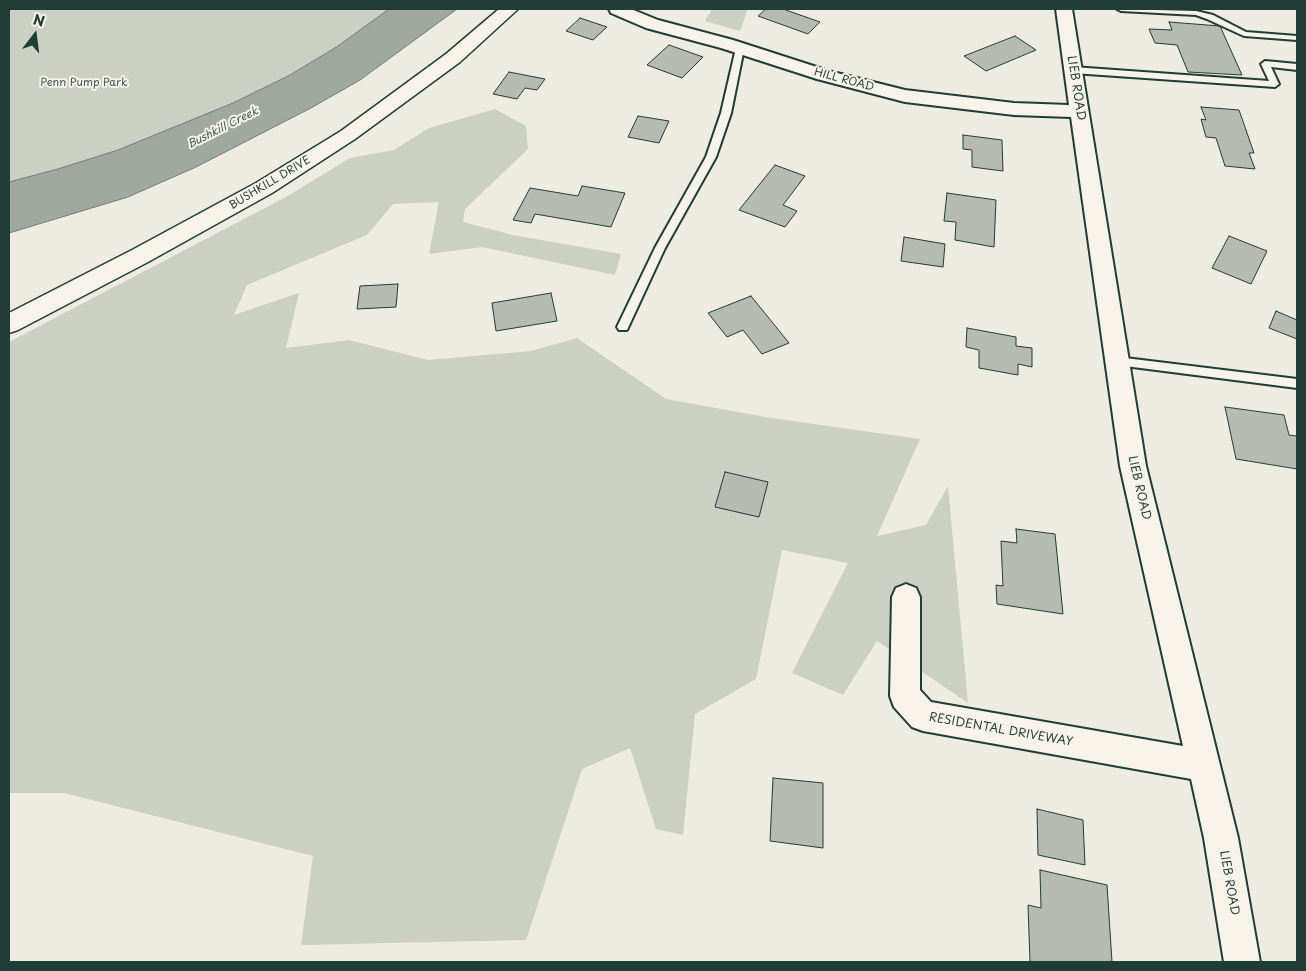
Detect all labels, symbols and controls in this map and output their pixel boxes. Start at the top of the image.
text: N [31,8,47,32]
north arrow [10,10,60,60]
street label: LIEB ROAD [1064,55,1088,121]
street label: HILL ROAD [813,66,875,94]
park label: Penn Pump Park [40,76,128,90]
water label: Bushkill Creek [186,105,260,151]
street label: BUSHKILL DRIVE [227,154,313,212]
street label: LIEB ROAD [1125,454,1153,522]
street label: RESIDENTAL DRIVEWAY [928,710,1074,750]
street label: LIEB ROAD [1216,850,1242,916]

